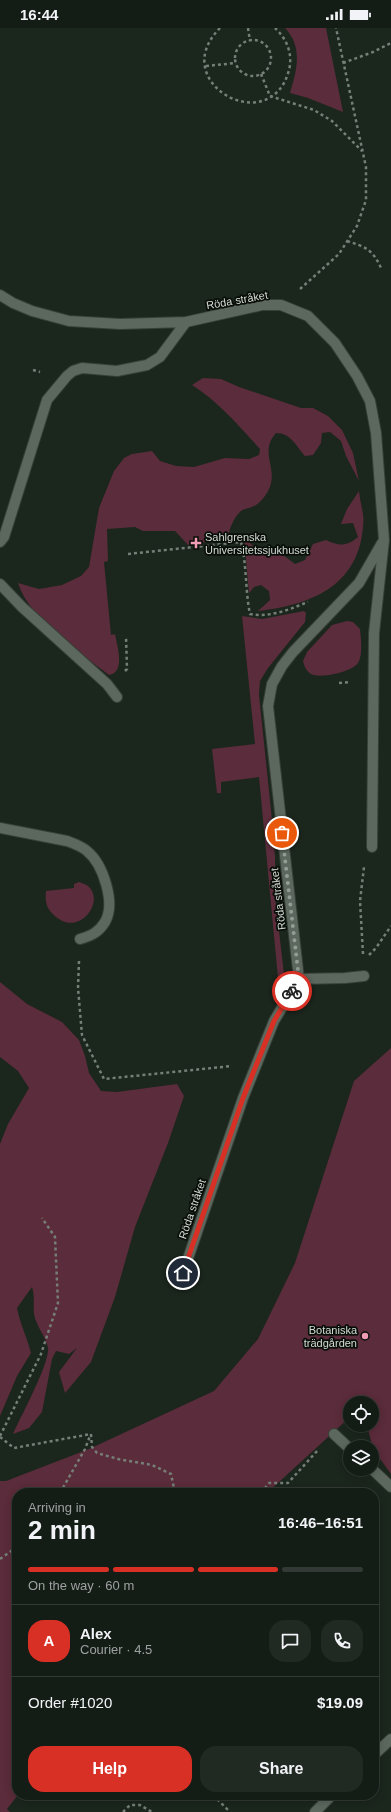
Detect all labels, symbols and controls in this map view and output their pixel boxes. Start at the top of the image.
text: 16:44 [20,6,58,23]
street label: Röda stråket [205,289,269,311]
place label: Sahlgrenska Universitetssjukhuset [205,531,309,556]
marker: Sahlgrenska Universitetssjukhuset [190,537,202,549]
pin [265,816,299,850]
icon: bag [271,822,293,844]
street label: Röda stråket [268,867,288,931]
courier [272,971,312,1011]
icon: bike [281,980,303,1002]
street label: Röda stråket [176,1178,208,1240]
pin [166,1256,200,1290]
icon: home [172,1262,194,1284]
place label: Botaniska trädgården [304,1324,358,1349]
marker: Botaniska trädgården [360,1331,370,1341]
map controls [343,1396,379,1476]
button: locate [343,1396,379,1432]
button: layers [343,1440,379,1476]
text: Arriving in [28,1500,86,1515]
text: 16:46–16:51 [278,1514,363,1531]
text: 2 min [28,1515,96,1545]
text: On the way · 60 m [28,1578,134,1593]
button: chat [269,1620,311,1662]
button: phone [321,1620,363,1662]
text: Alex [80,1625,112,1642]
text: A [44,1632,54,1649]
text: Courier · 4.5 [80,1642,152,1657]
text: Order #1020 [28,1694,112,1711]
text: $19.09 [317,1694,363,1711]
button: Help [28,1746,192,1792]
button: Share [200,1746,363,1792]

